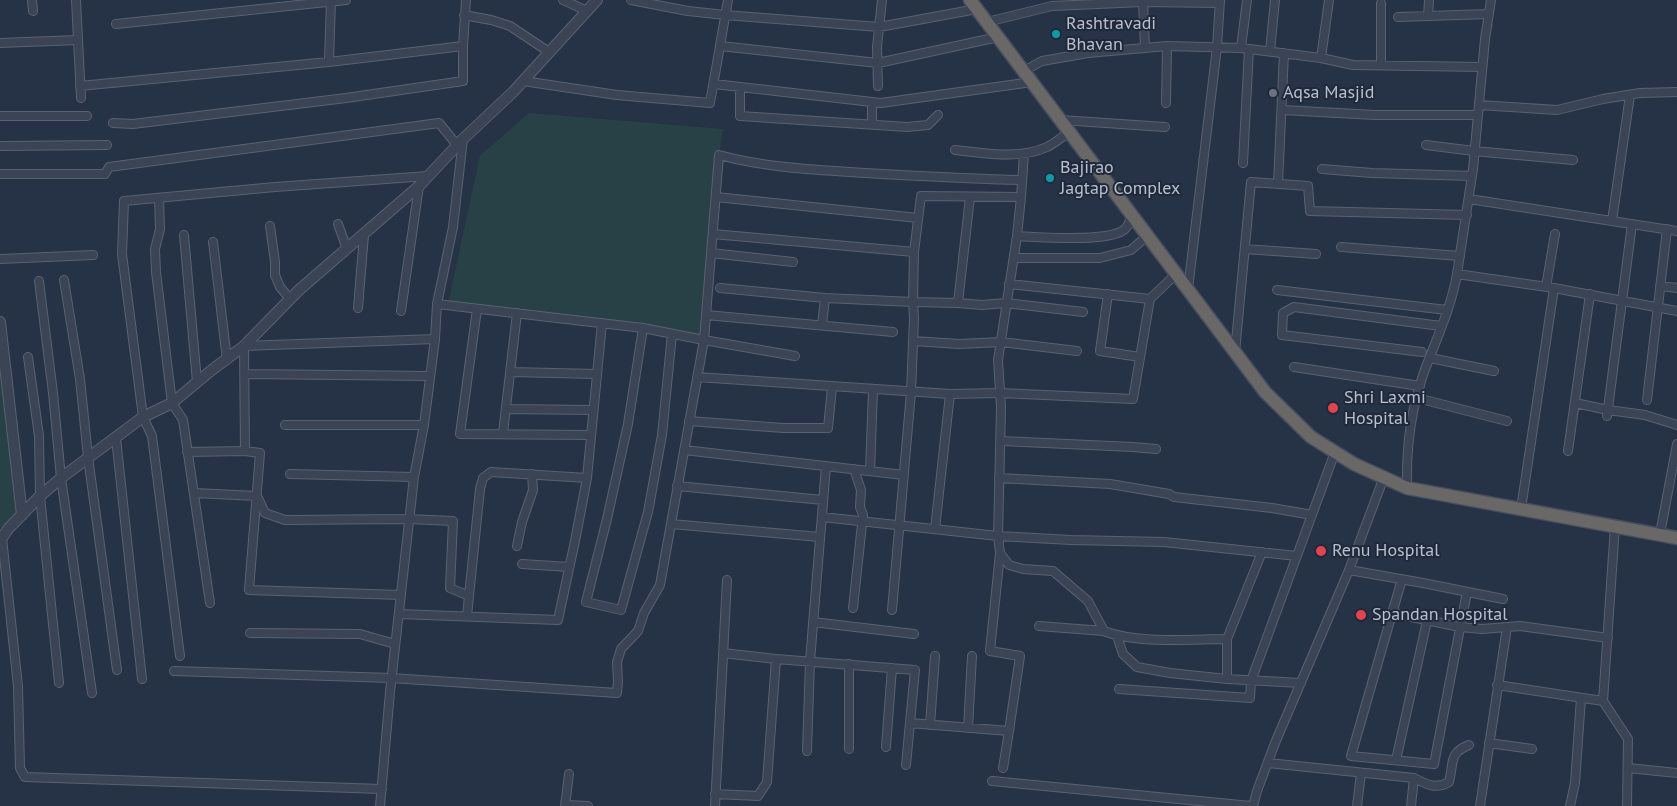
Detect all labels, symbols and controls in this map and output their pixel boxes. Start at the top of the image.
place label: Rashtravadi Bhavan [1066,13,1156,56]
marker: Rashtravadi Bhavan [1050,28,1062,40]
place label: Aqsa Masjid [1283,82,1374,104]
marker: Aqsa Masjid [1267,87,1279,99]
place label: Bajirao Jagtap Complex [1060,157,1180,200]
marker: Bajirao Jagtap Complex [1044,172,1056,184]
place label: Shri Laxmi Hospital [1344,387,1426,429]
marker: Shri Laxmi Hospital [1326,401,1340,415]
place label: Renu Hospital [1332,540,1440,562]
marker: Renu Hospital [1314,544,1328,558]
place label: Spandan Hospital [1372,604,1508,626]
marker: Spandan Hospital [1354,608,1368,622]

